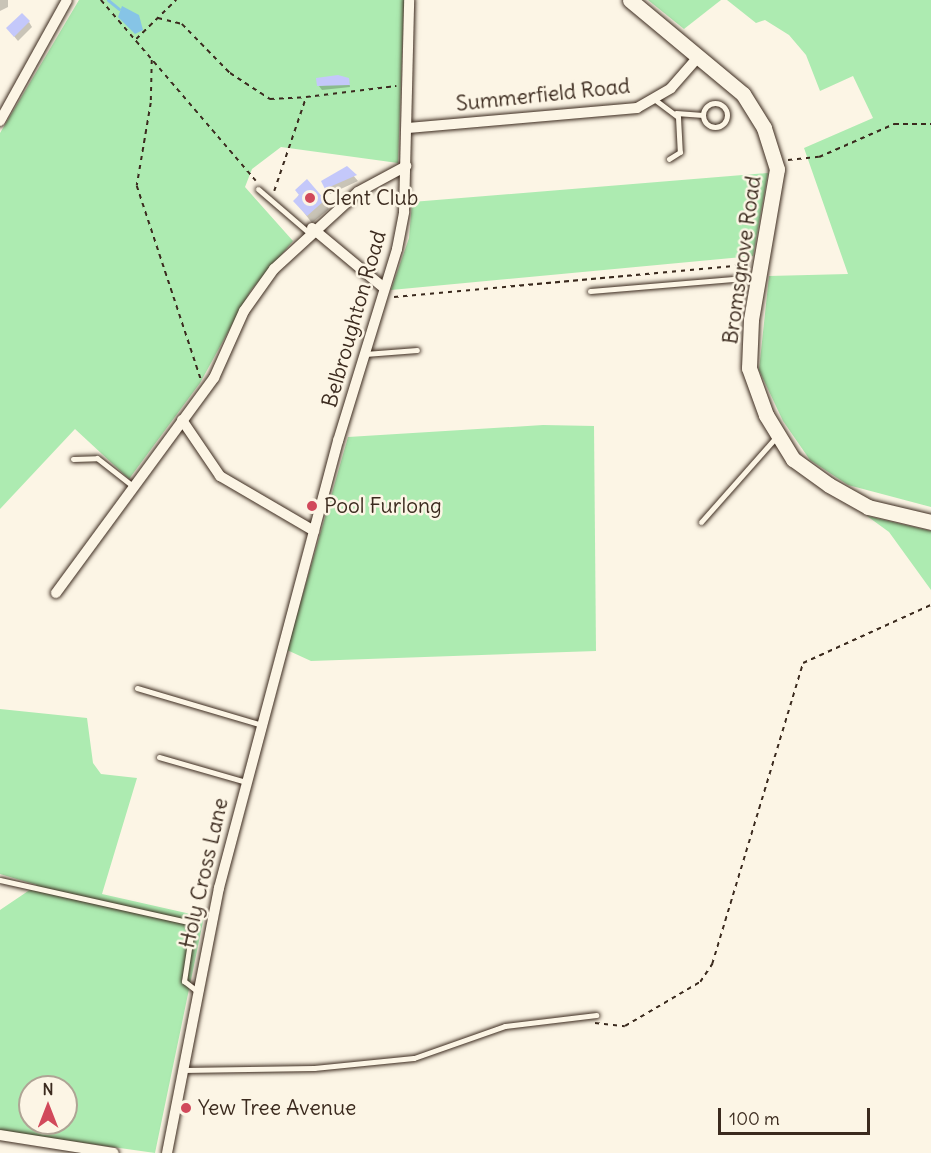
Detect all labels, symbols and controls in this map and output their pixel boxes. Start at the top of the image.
street label: Summerfield Road [455,73,631,117]
street label: Bromsgrove Road [718,174,766,346]
place label: Clent Club [322,185,418,211]
marker: Clent Club [303,191,317,205]
street label: Belbroughton Road [317,228,391,410]
place label: Pool Furlong [324,493,442,519]
marker: Pool Furlong [305,499,319,513]
street label: Holy Cross Lane [174,796,234,950]
north arrow [18,1075,78,1135]
text: N [42,1079,54,1099]
place label: Yew Tree Avenue [198,1095,356,1121]
scale bar [721,1096,872,1134]
marker: Yew Tree Avenue [179,1101,193,1115]
text: 100 m [729,1107,780,1130]

